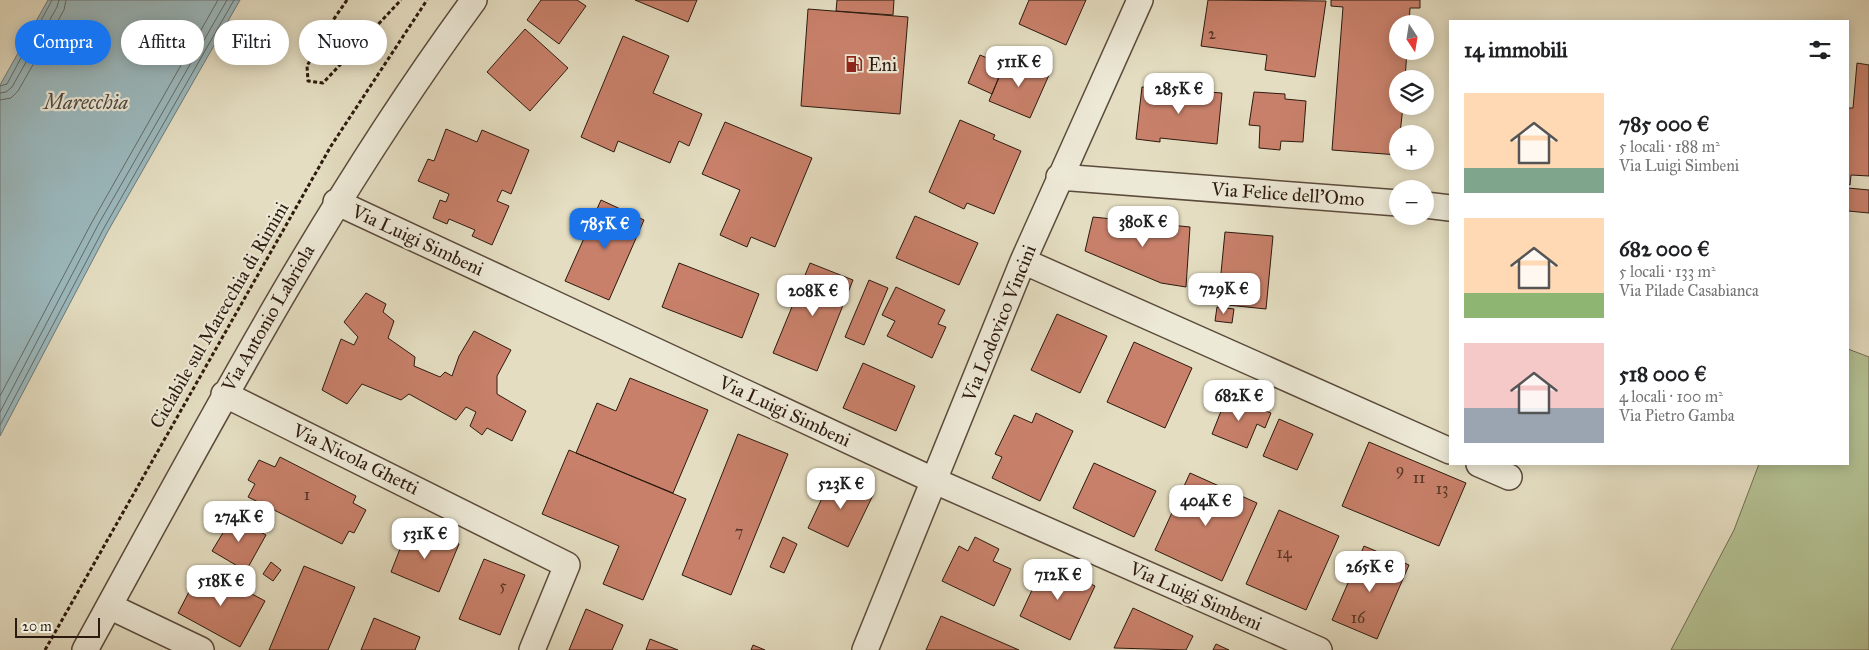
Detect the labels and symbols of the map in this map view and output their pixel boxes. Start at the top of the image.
north arrow [1389,15,1434,60]
house number: 2 [1208,24,1216,43]
pin: 511K € [978,46,1060,88]
place label: Eni [868,53,897,76]
fuel station icon: Eni [844,54,864,74]
pin: 285K € [1138,72,1220,115]
water label: Marecchia [42,90,128,114]
street label: Via Felice dell'Omo [1210,177,1366,211]
street label: Ciclabile sul Marecchia di Rimini [145,198,293,432]
street label: Via Luigi Simbeni [347,199,488,281]
pin: 380K € [1102,206,1184,248]
pin: 785K € [564,208,646,250]
street label: Via Antonio Labriola [216,240,320,396]
street label: Via Lodovico Vincini [957,241,1041,406]
pin: 729K € [1183,272,1265,315]
pin: 208K € [772,274,854,317]
street label: Via Luigi Simbeni [714,370,855,452]
pin: 682K € [1198,380,1280,422]
street label: Via Nicola Ghetti [288,418,423,500]
house number: 9 [1396,460,1404,479]
pin: 523K € [800,468,882,510]
house number: 11 [1413,468,1425,487]
house number: 13 [1436,479,1448,498]
pin: 404K € [1165,484,1247,527]
house number: 1 [304,485,310,504]
pin: 274K € [198,500,280,543]
pin: 531K € [384,518,466,560]
house number: 7 [735,522,743,541]
house number: 14 [1276,543,1293,562]
pin: 265K € [1329,550,1411,593]
street label: Via Luigi Simbeni [1125,556,1266,636]
pin: 712K € [1017,558,1099,601]
pin: 518K € [180,564,262,607]
house number: 5 [499,576,507,595]
house number: 16 [1351,608,1366,627]
scale bar [15,615,100,638]

